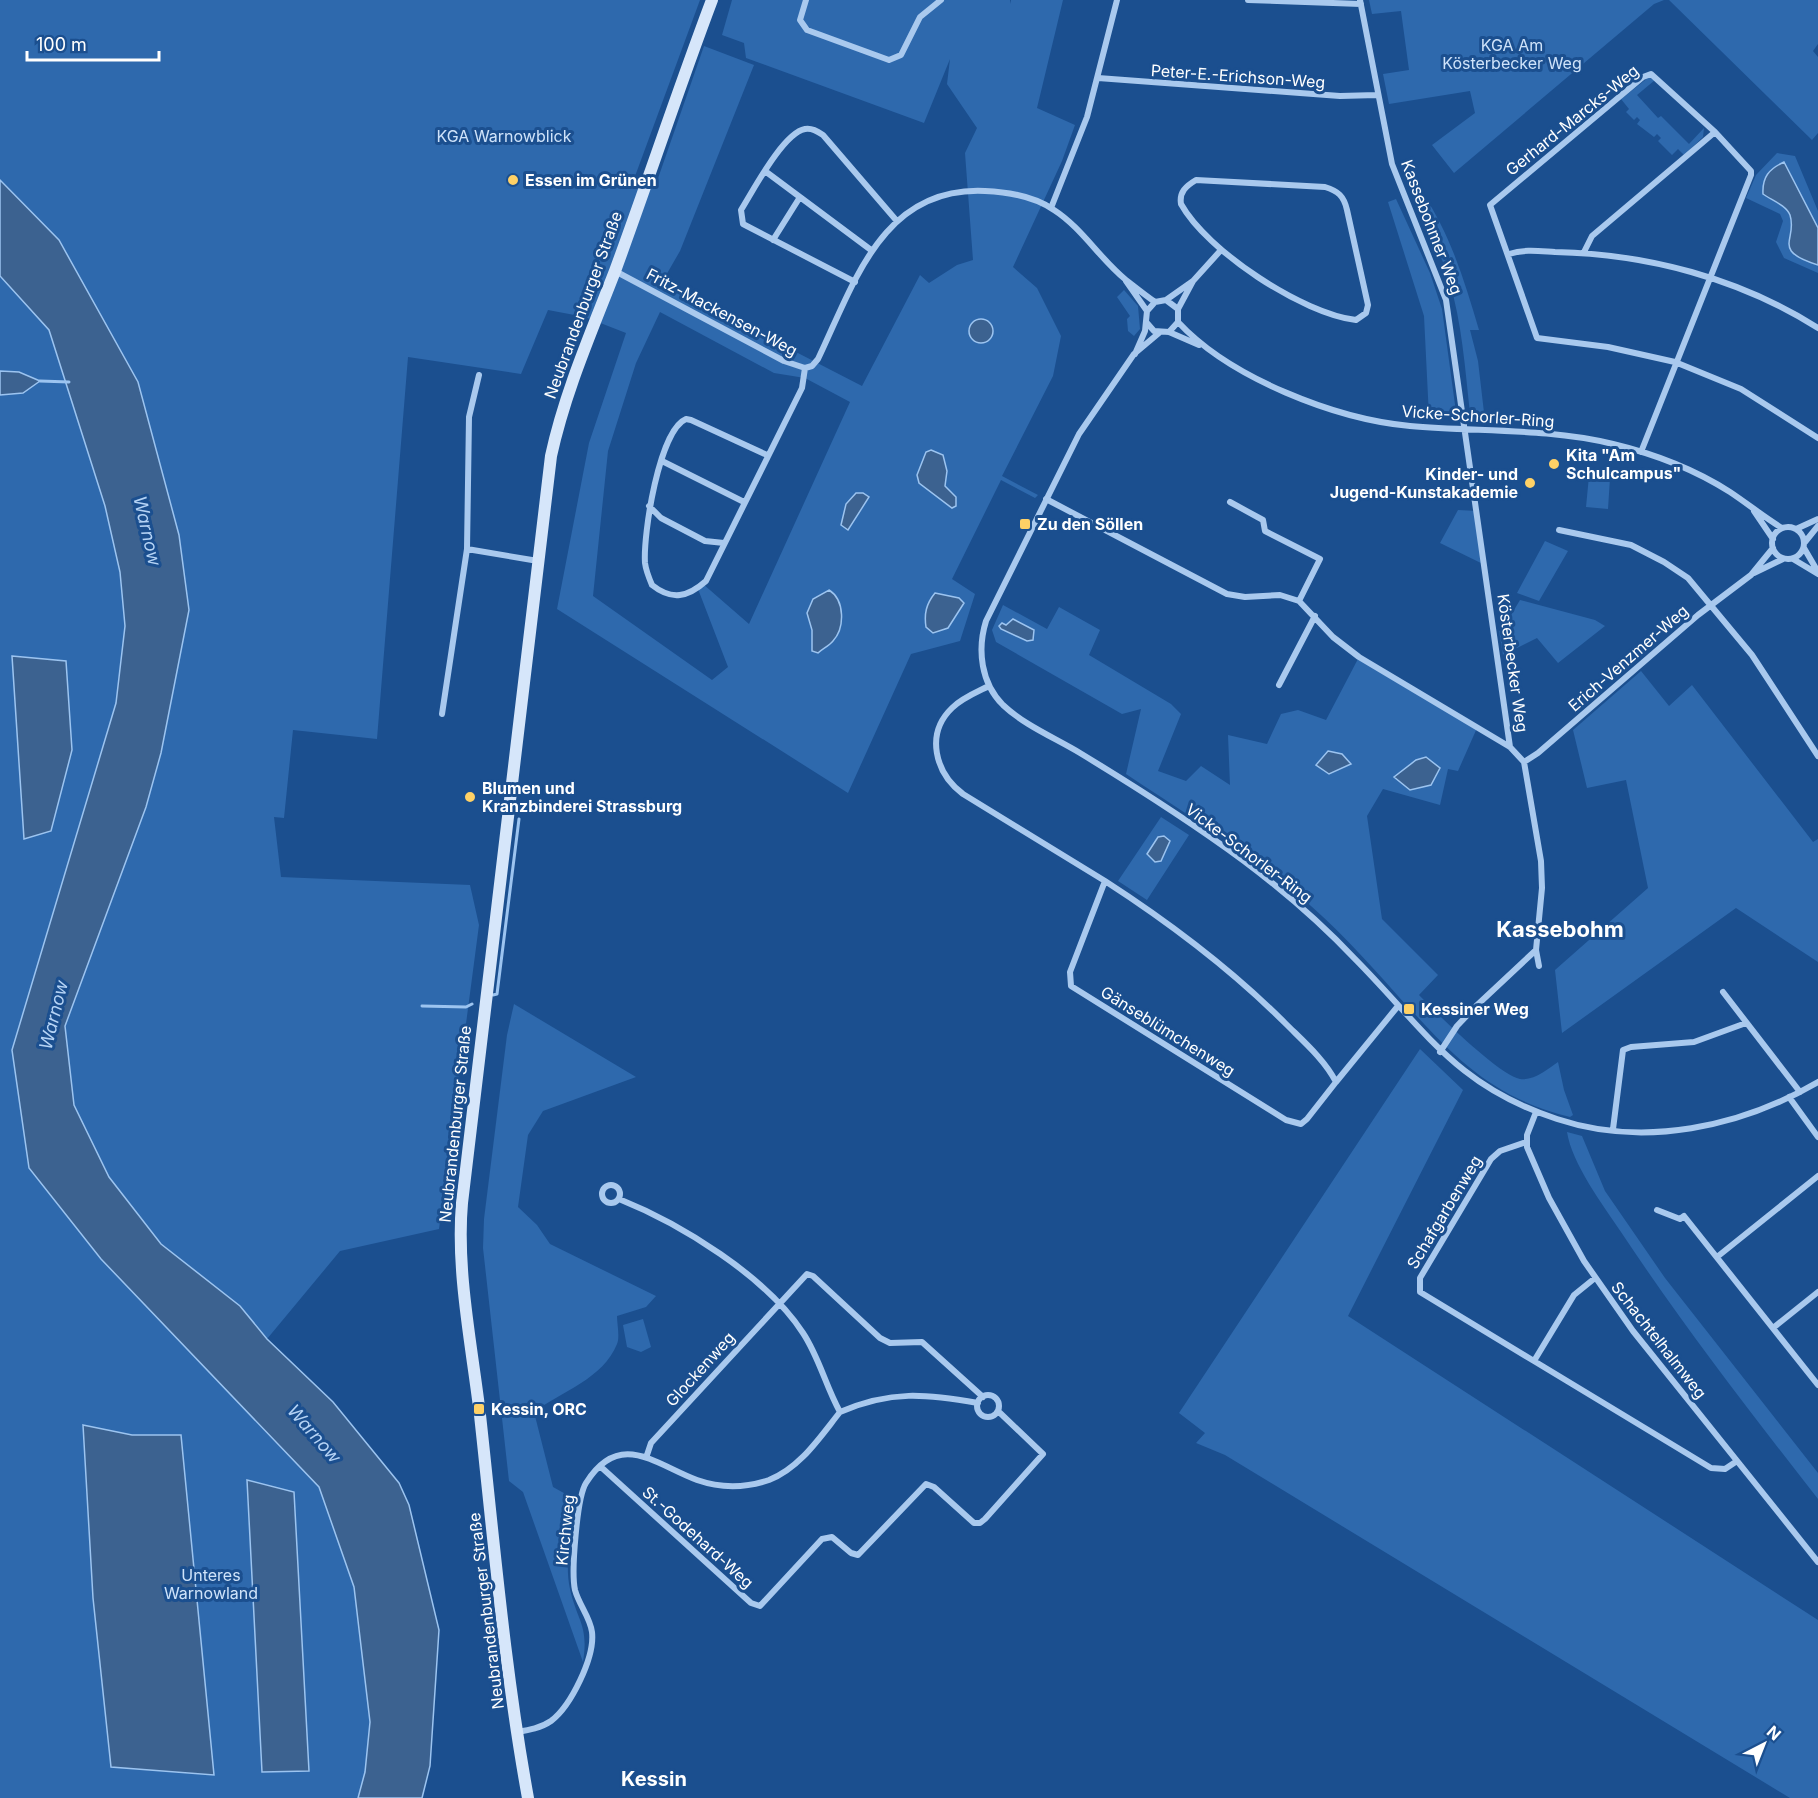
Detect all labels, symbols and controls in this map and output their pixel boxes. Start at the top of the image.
scale bar [27,24,159,62]
text: 100 m [36,34,87,55]
park label: KGA Am Kösterbecker Weg [1442,35,1582,73]
street label: Peter-E.-Erichson-Weg [1150,60,1326,92]
street label: Gerhard-Marcks-Weg [1502,60,1642,180]
park label: KGA Warnowblick [437,126,572,146]
street label: Kassebohmer Weg [1397,157,1467,297]
place label: Essen im Grünen [525,170,657,190]
marker: Essen im Grünen [506,173,520,187]
street label: Neubrandenburger Straße [540,209,626,401]
street label: Fritz-Mackensen-Weg [643,264,801,360]
street label: Vicke-Schorler-Ring [1401,401,1555,431]
place label: Kita "Am Schulcampus" [1566,445,1681,483]
marker: Kita "Am Schulcampus" [1547,457,1561,471]
place label: Kinder- und Jugend-Kunstakademie [1330,464,1518,502]
marker: Kinder- und Jugend-Kunstakademie [1523,476,1537,490]
water label: Warnow [129,494,166,568]
place label: Zu den Söllen [1037,514,1143,534]
marker: Zu den Söllen [1018,517,1032,531]
street label: Kösterbecker Weg [1493,593,1533,733]
street label: Erich-Venzmer-Weg [1564,601,1692,715]
place label: Blumen und Kranzbinderei Strassburg [482,778,682,816]
marker: Blumen und Kranzbinderei Strassburg [463,790,477,804]
street label: Vicke-Schorler-Ring [1182,799,1316,907]
district label: Kassebohm [1496,916,1624,942]
water label: Warnow [35,978,72,1052]
street label: Gänseblümchenweg [1097,982,1239,1080]
place label: Kessiner Weg [1421,999,1529,1019]
marker: Kessiner Weg [1402,1002,1416,1016]
street label: Neubrandenburger Straße [435,1024,475,1224]
street label: Schafgarbenweg [1402,1152,1486,1272]
street label: Schachtelhalmweg [1607,1277,1711,1403]
street label: Glockenweg [661,1327,739,1411]
place label: Kessin, ORC [491,1399,587,1419]
water label: Warnow [283,1400,346,1467]
marker: Kessin, ORC [472,1402,486,1416]
street label: St.-Godehard-Weg [638,1482,758,1592]
street label: Kirchweg [551,1494,579,1566]
street label: Neubrandenburger Straße [464,1511,508,1711]
park label: Unteres Warnowland [164,1565,258,1603]
north arrow [1734,1714,1794,1774]
text: N [1763,1721,1785,1744]
district label: Kessin [621,1767,687,1791]

